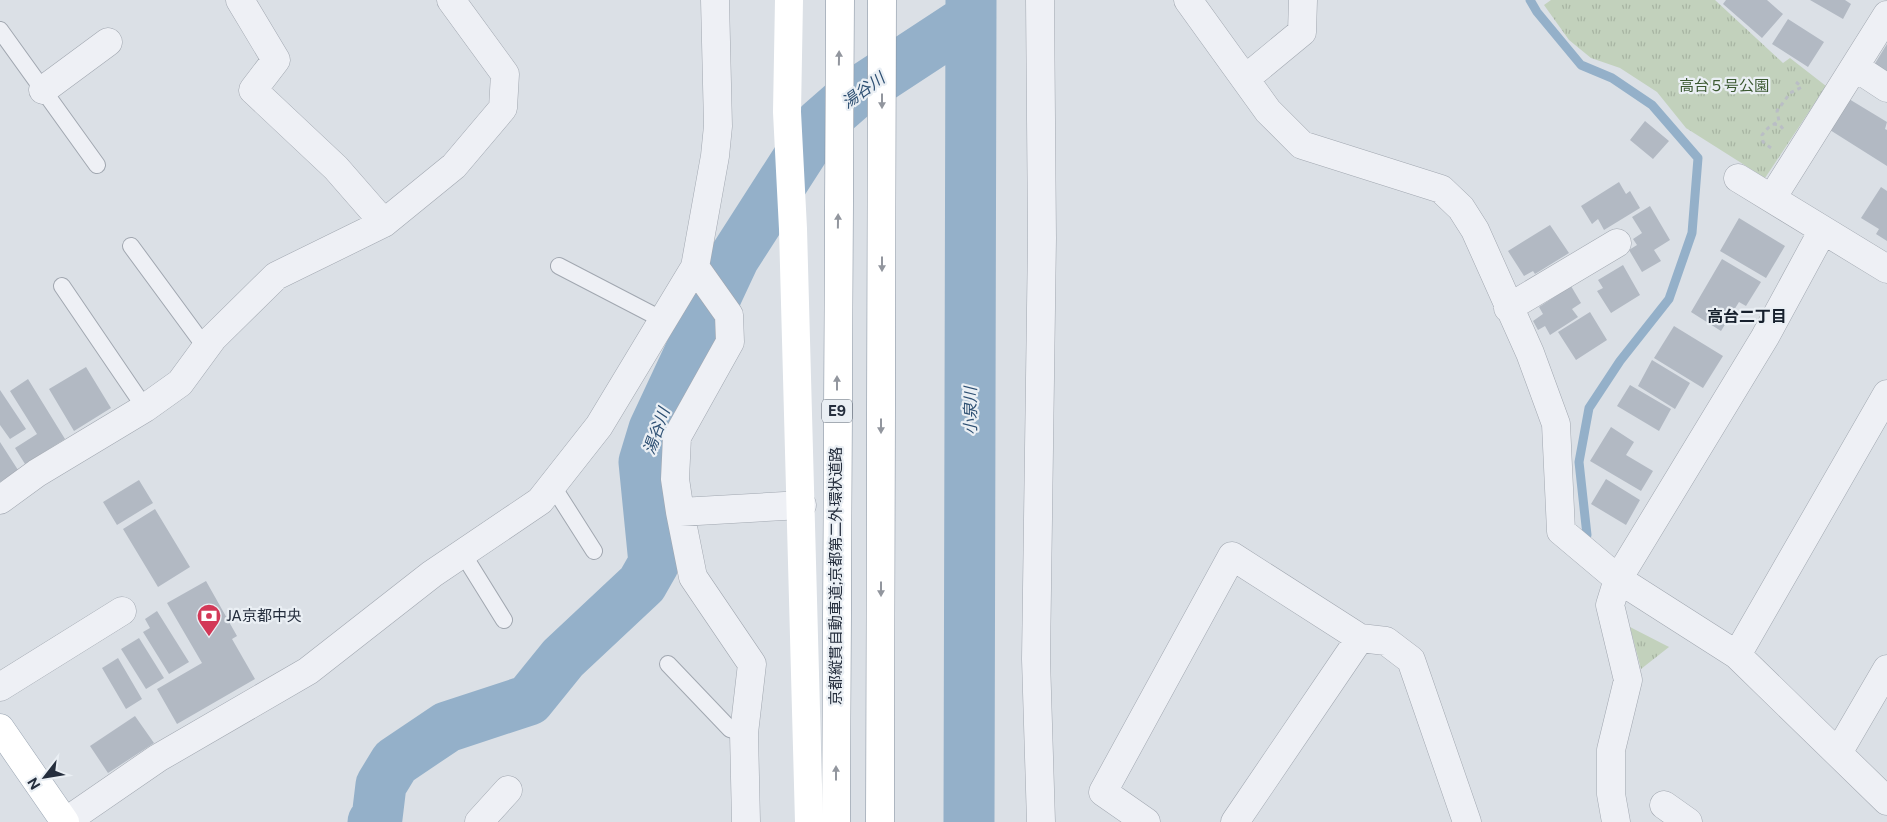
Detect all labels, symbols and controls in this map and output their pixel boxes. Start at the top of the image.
one-way arrow [835,50,843,66]
water label: 湯谷川 [838,67,890,112]
park label: 高台５号公園 [1679,77,1769,94]
one-way arrow [878,93,886,109]
one-way arrow [834,213,842,229]
one-way arrow [878,256,886,272]
district label: 高台二丁目 [1707,307,1787,326]
one-way arrow [833,375,841,391]
water label: 小泉川 [961,385,980,435]
road number: E9 [822,400,852,422]
water label: 湯谷川 [639,403,674,457]
one-way arrow [877,418,885,434]
street label: 京都縦貫自動車道;京都第二外環状道路 [827,447,844,705]
one-way arrow [877,581,885,597]
bank icon: JA京都中央 [196,603,222,637]
place label: JA京都中央 [226,607,302,624]
north arrow [20,752,70,802]
one-way arrow [832,765,840,781]
text: N [24,775,44,793]

